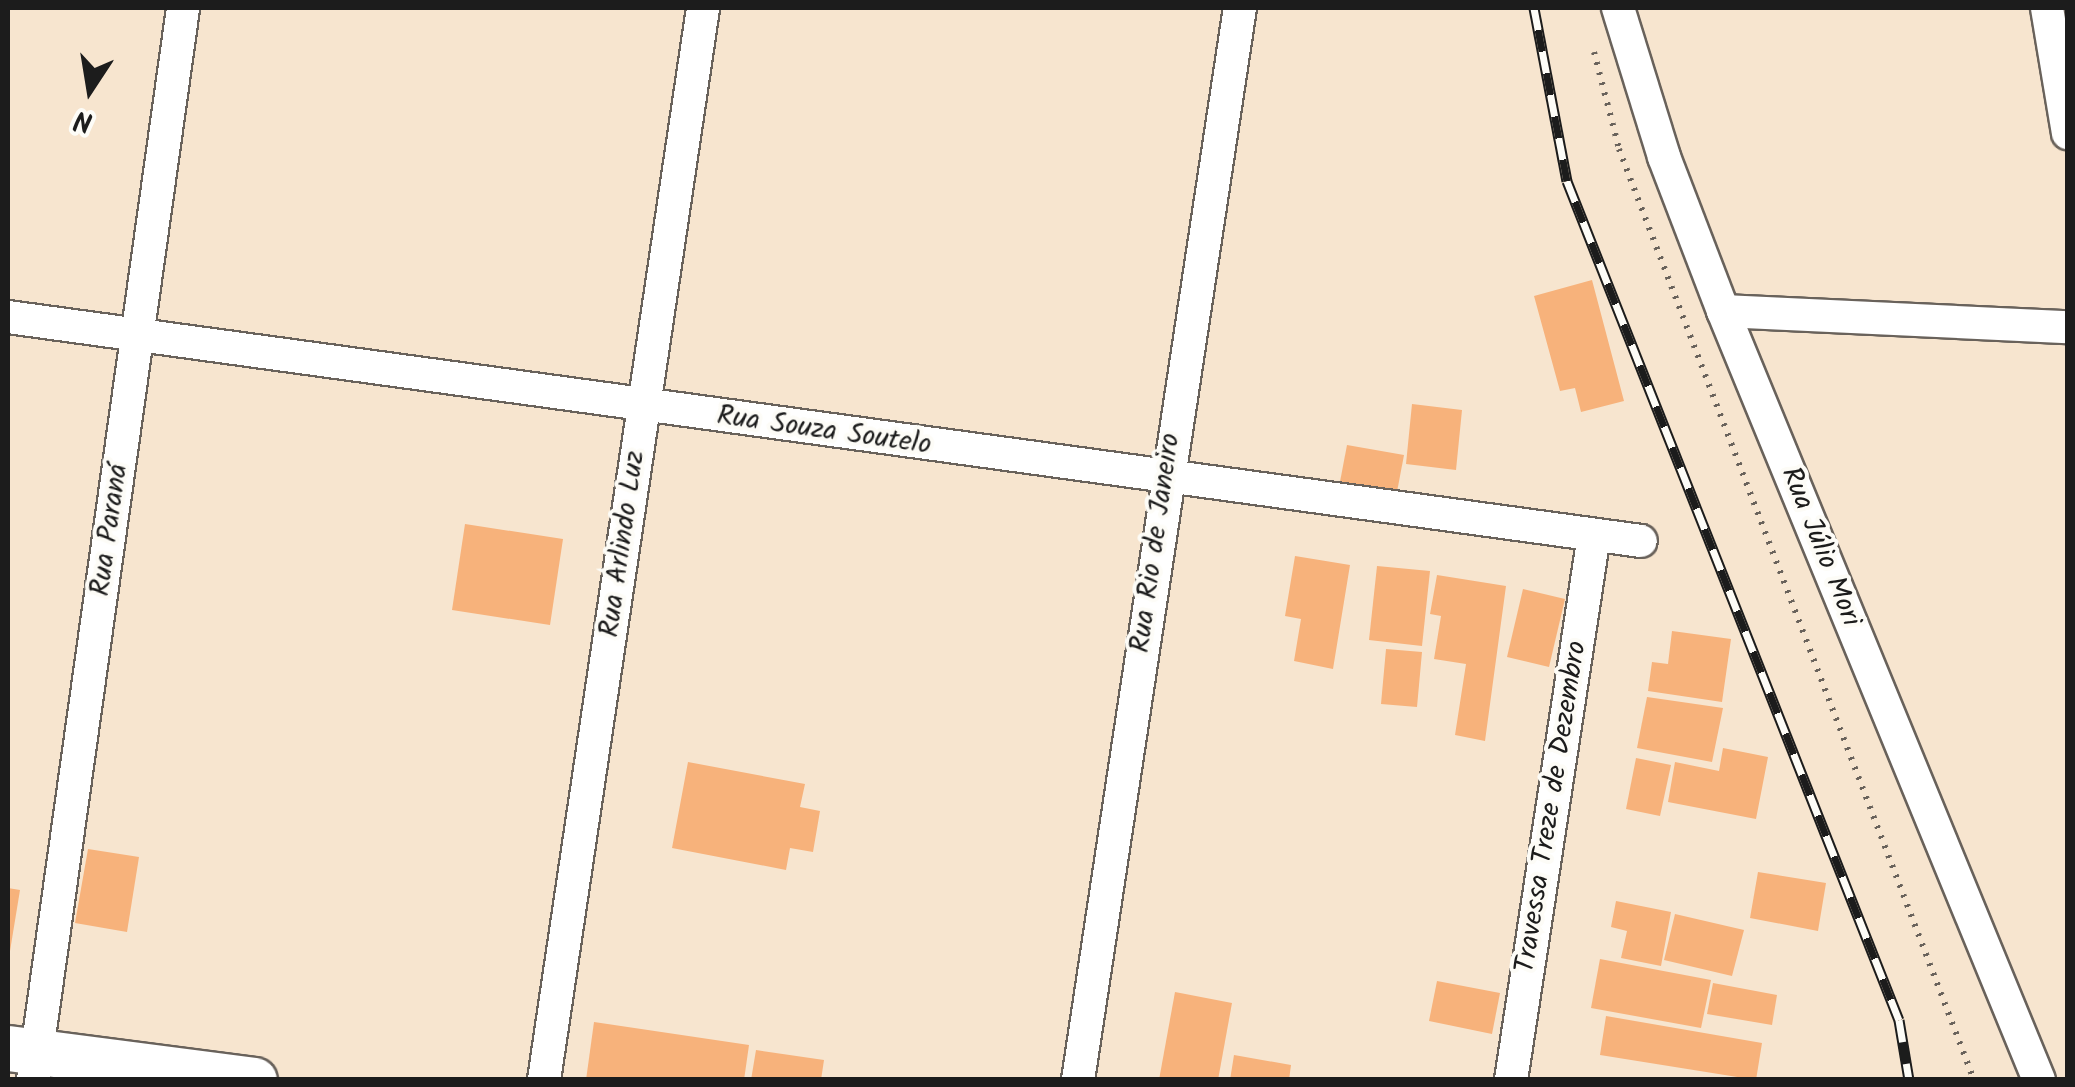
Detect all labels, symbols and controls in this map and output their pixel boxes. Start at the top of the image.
north arrow [40,40,140,140]
text: N [70,96,97,144]
street label: Rua Souza Soutelo [715,399,933,463]
street label: Rua Rio de Janeiro [1124,431,1188,655]
street label: Rua Arlindo Luz [593,449,653,639]
street label: Rua Paraná [84,462,136,598]
street label: Rua Júlio Mori [1773,462,1867,632]
street label: Travessa Treze de Dezembro [1509,639,1595,975]

